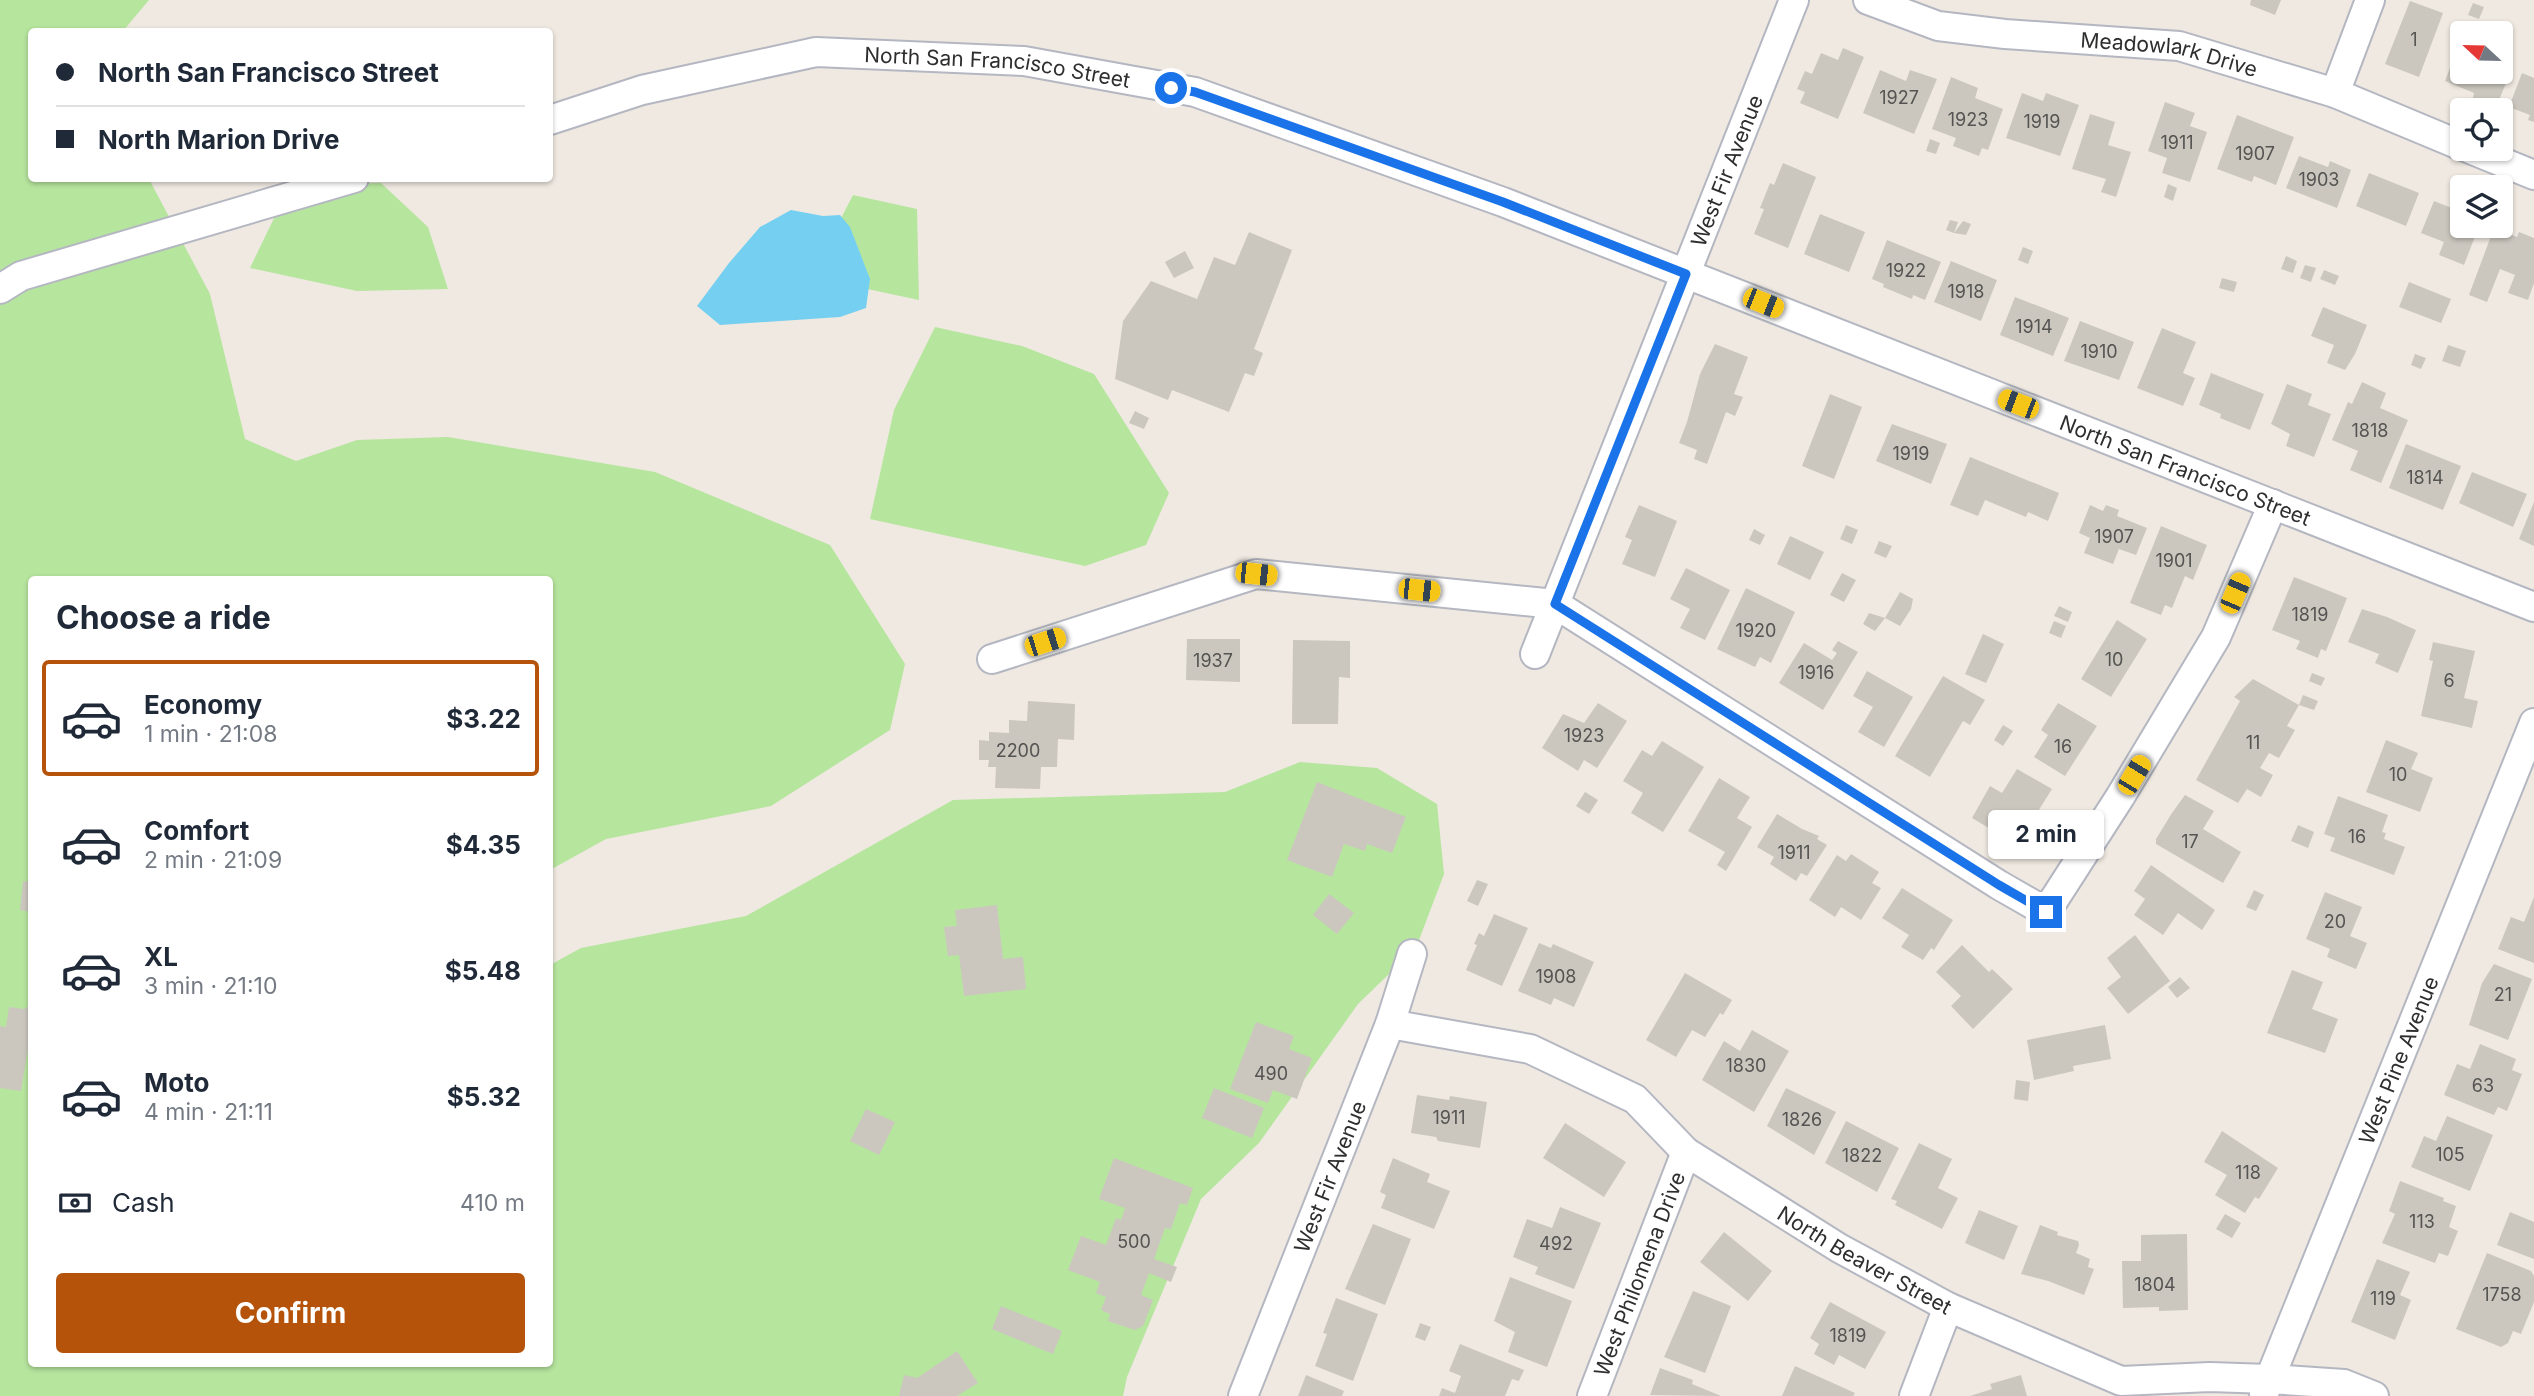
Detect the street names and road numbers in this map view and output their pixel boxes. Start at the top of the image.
street label: Meadowlark Drive [2080,27,2261,81]
street label: North San Francisco Street [864,42,1132,93]
street label: West Fir Avenue [1685,91,1768,250]
street label: North San Francisco Street [2056,410,2314,531]
street label: West Pine Avenue [2353,972,2443,1148]
street label: West Fir Avenue [1289,1097,1371,1256]
street label: West Philomena Drive [1588,1168,1690,1380]
street label: North Beaver Street [1773,1200,1956,1319]

